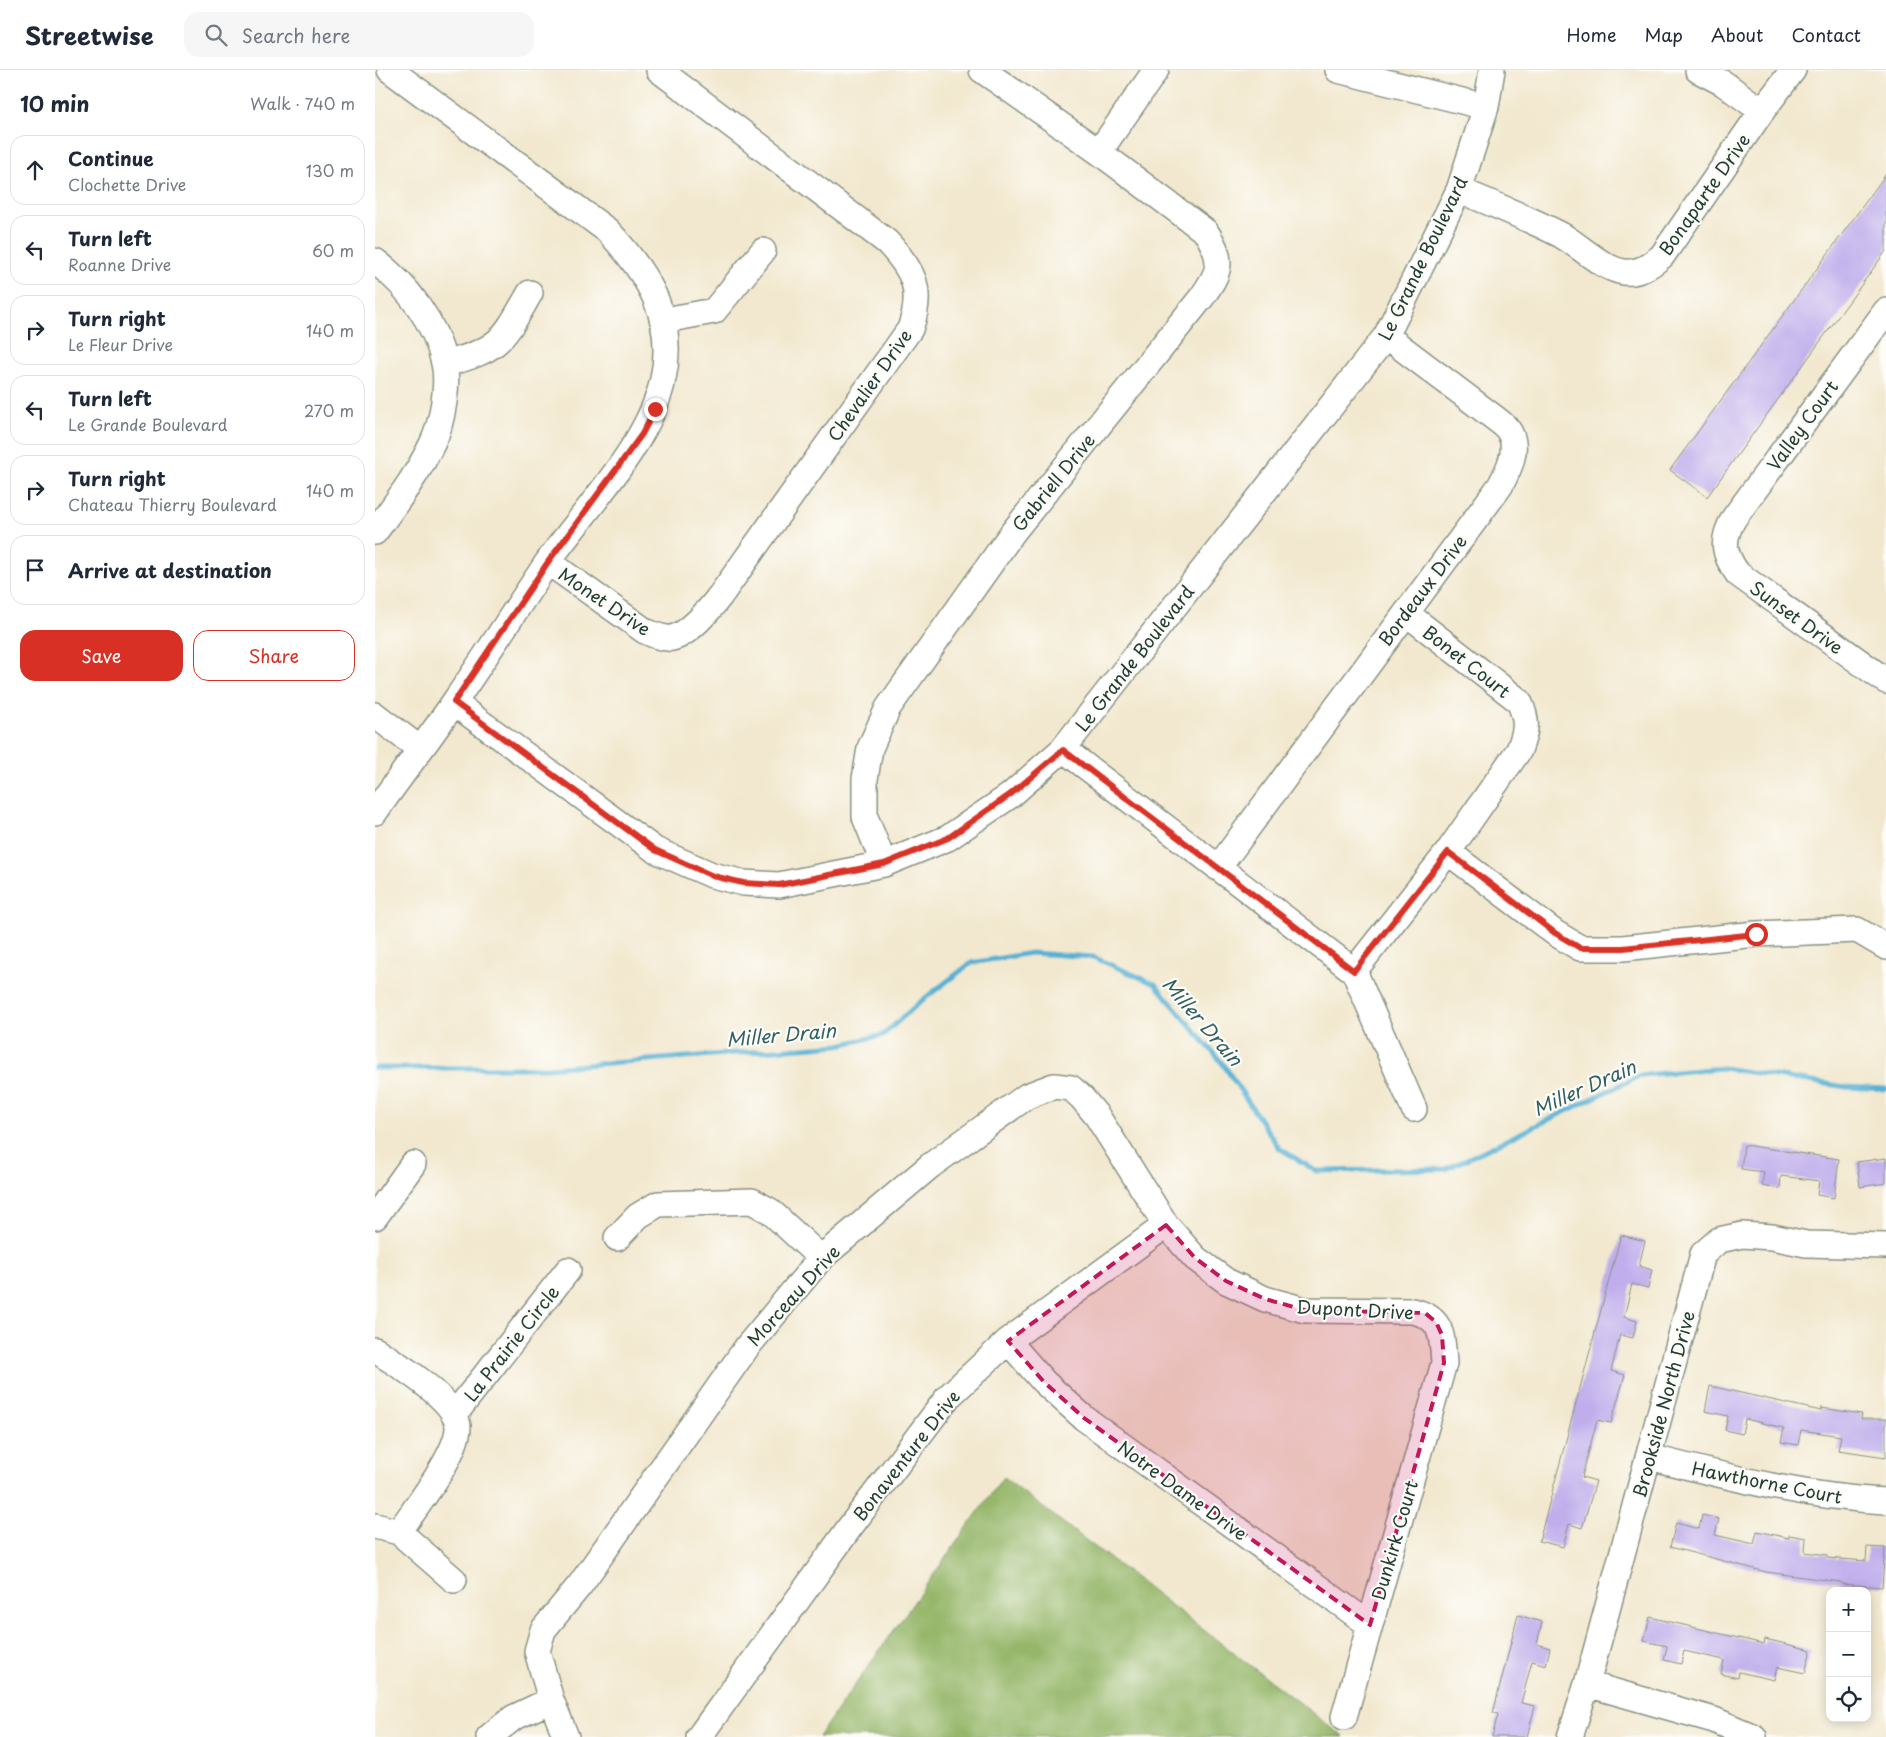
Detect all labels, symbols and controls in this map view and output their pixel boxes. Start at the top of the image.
search box [184,12,534,57]
text: Streetwise [25,17,154,53]
icon: search [202,21,230,49]
text: Search here [242,21,350,49]
text: Home [1566,21,1616,48]
text: Map [1644,21,1683,48]
text: About [1711,21,1763,48]
text: Contact [1791,21,1861,48]
text: 10 min [20,87,90,119]
text: Walk · 740 m [250,91,355,115]
street label: Bonaparte Drive [1652,128,1756,260]
text: Continue [68,144,154,172]
icon: ahead [21,156,49,184]
text: 130 m [306,158,354,182]
street label: Le Grande Boulevard [1371,171,1473,345]
text: Clochette Drive [68,172,186,196]
text: Turn left [68,224,152,252]
icon: left [21,236,49,264]
text: 60 m [312,238,354,262]
text: Roanne Drive [68,252,171,276]
text: Turn right [68,304,166,332]
icon: right [21,316,49,344]
text: 140 m [306,318,354,342]
street label: Chevalier Drive [820,323,918,447]
text: Le Fleur Drive [68,332,173,356]
street label: Valley Court [1760,374,1844,476]
text: Turn left [68,384,152,412]
icon: left [21,396,49,424]
text: 270 m [304,398,354,422]
route end [644,398,667,421]
text: Le Grande Boulevard [68,412,228,436]
street label: Gabriell Drive [1005,427,1101,537]
text: Turn right [68,464,166,492]
icon: right [21,476,49,504]
text: 140 m [306,478,354,502]
text: Chateau Thierry Boulevard [68,492,277,516]
street label: Bordeaux Drive [1371,529,1473,651]
icon: arrive [21,556,49,584]
text: Arrive at destination [68,556,272,584]
street label: Monet Drive [554,560,656,642]
street label: Sunset Drive [1745,574,1849,660]
street label: Le Grande Boulevard [1068,579,1200,737]
street label: Bonet Court [1417,618,1517,704]
button: Save [20,630,183,681]
button: Share [193,630,355,681]
route start [1745,923,1768,946]
water label: Miller Drain [1156,970,1251,1073]
water label: Miller Drain [725,1015,838,1053]
water label: Miller Drain [1528,1051,1641,1122]
street label: Morceau Drive [740,1238,846,1352]
street label: La Prairie Circle [457,1279,565,1407]
street label: Dupont Drive [1296,1292,1414,1326]
street label: Brookside North Drive [1625,1307,1701,1501]
street label: Bonaventure Drive [846,1384,966,1526]
street label: Notre Dame Drive [1112,1434,1254,1547]
street label: Hawthorne Court [1690,1454,1844,1510]
street label: Dunkirk Court [1364,1477,1424,1603]
map controls [1826,1587,1871,1722]
button: + [1826,1587,1871,1632]
button: − [1826,1632,1871,1677]
button: locate [1826,1677,1871,1722]

